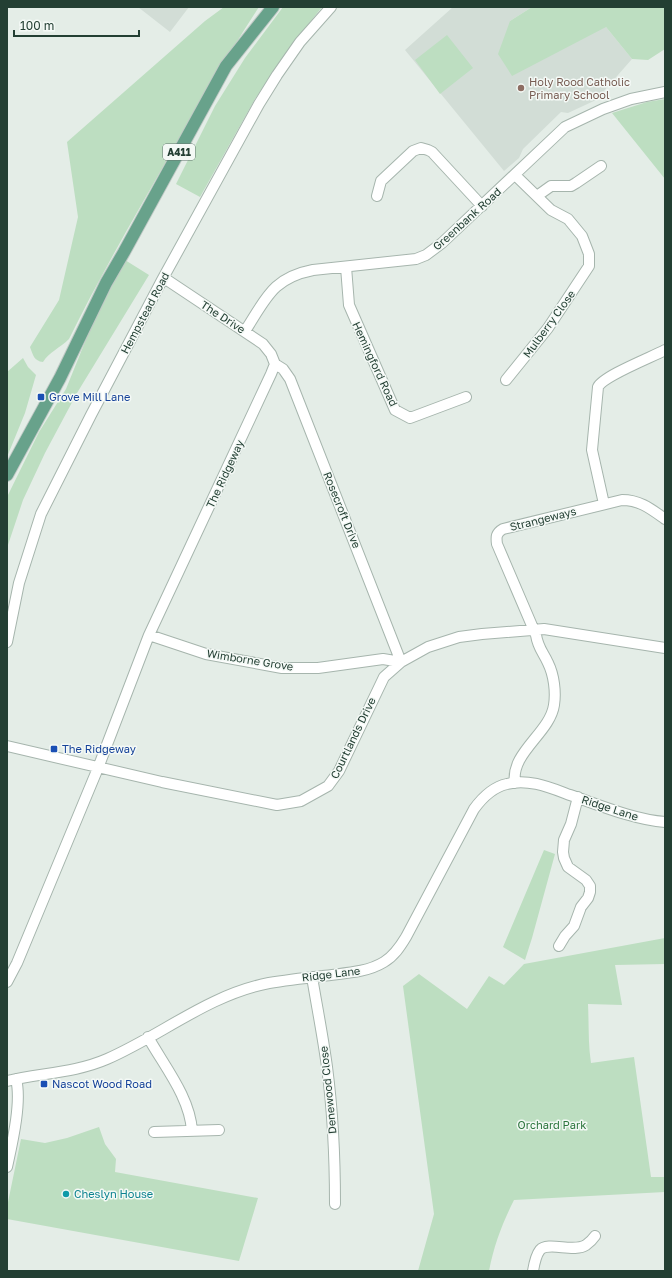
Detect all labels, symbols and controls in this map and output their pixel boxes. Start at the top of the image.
scale bar [14,12,139,38]
text: 100 m [20,18,54,33]
place label: Holy Rood Catholic Primary School [529,75,630,101]
marker: Holy Rood Catholic Primary School [516,83,526,93]
road number: A411 [163,144,195,160]
street label: Greenbank Road [430,185,503,253]
street label: Hempstead Road [118,270,172,356]
street label: Mulberry Close [520,287,577,360]
street label: The Drive [199,298,248,336]
street label: Hemingford Road [350,319,401,408]
place label: Grove Mill Lane [49,390,130,403]
marker: Grove Mill Lane [36,392,46,402]
street label: The Ridgeway [203,438,246,510]
street label: Rosecroft Drive [321,470,364,550]
street label: Strangeways [508,504,578,533]
street label: Wimborne Grove [206,646,294,673]
street label: Courtlands Drive [327,695,378,781]
place label: The Ridgeway [62,742,136,755]
marker: The Ridgeway [49,744,59,754]
street label: Ridge Lane [580,792,640,823]
street label: Ridge Lane [301,963,361,984]
street label: Denewood Close [316,1045,339,1135]
place label: Nascot Wood Road [52,1077,152,1090]
marker: Nascot Wood Road [39,1079,49,1089]
park label: Orchard Park [518,1118,586,1131]
place label: Cheslyn House [74,1187,153,1200]
marker: Cheslyn House [61,1189,71,1199]

